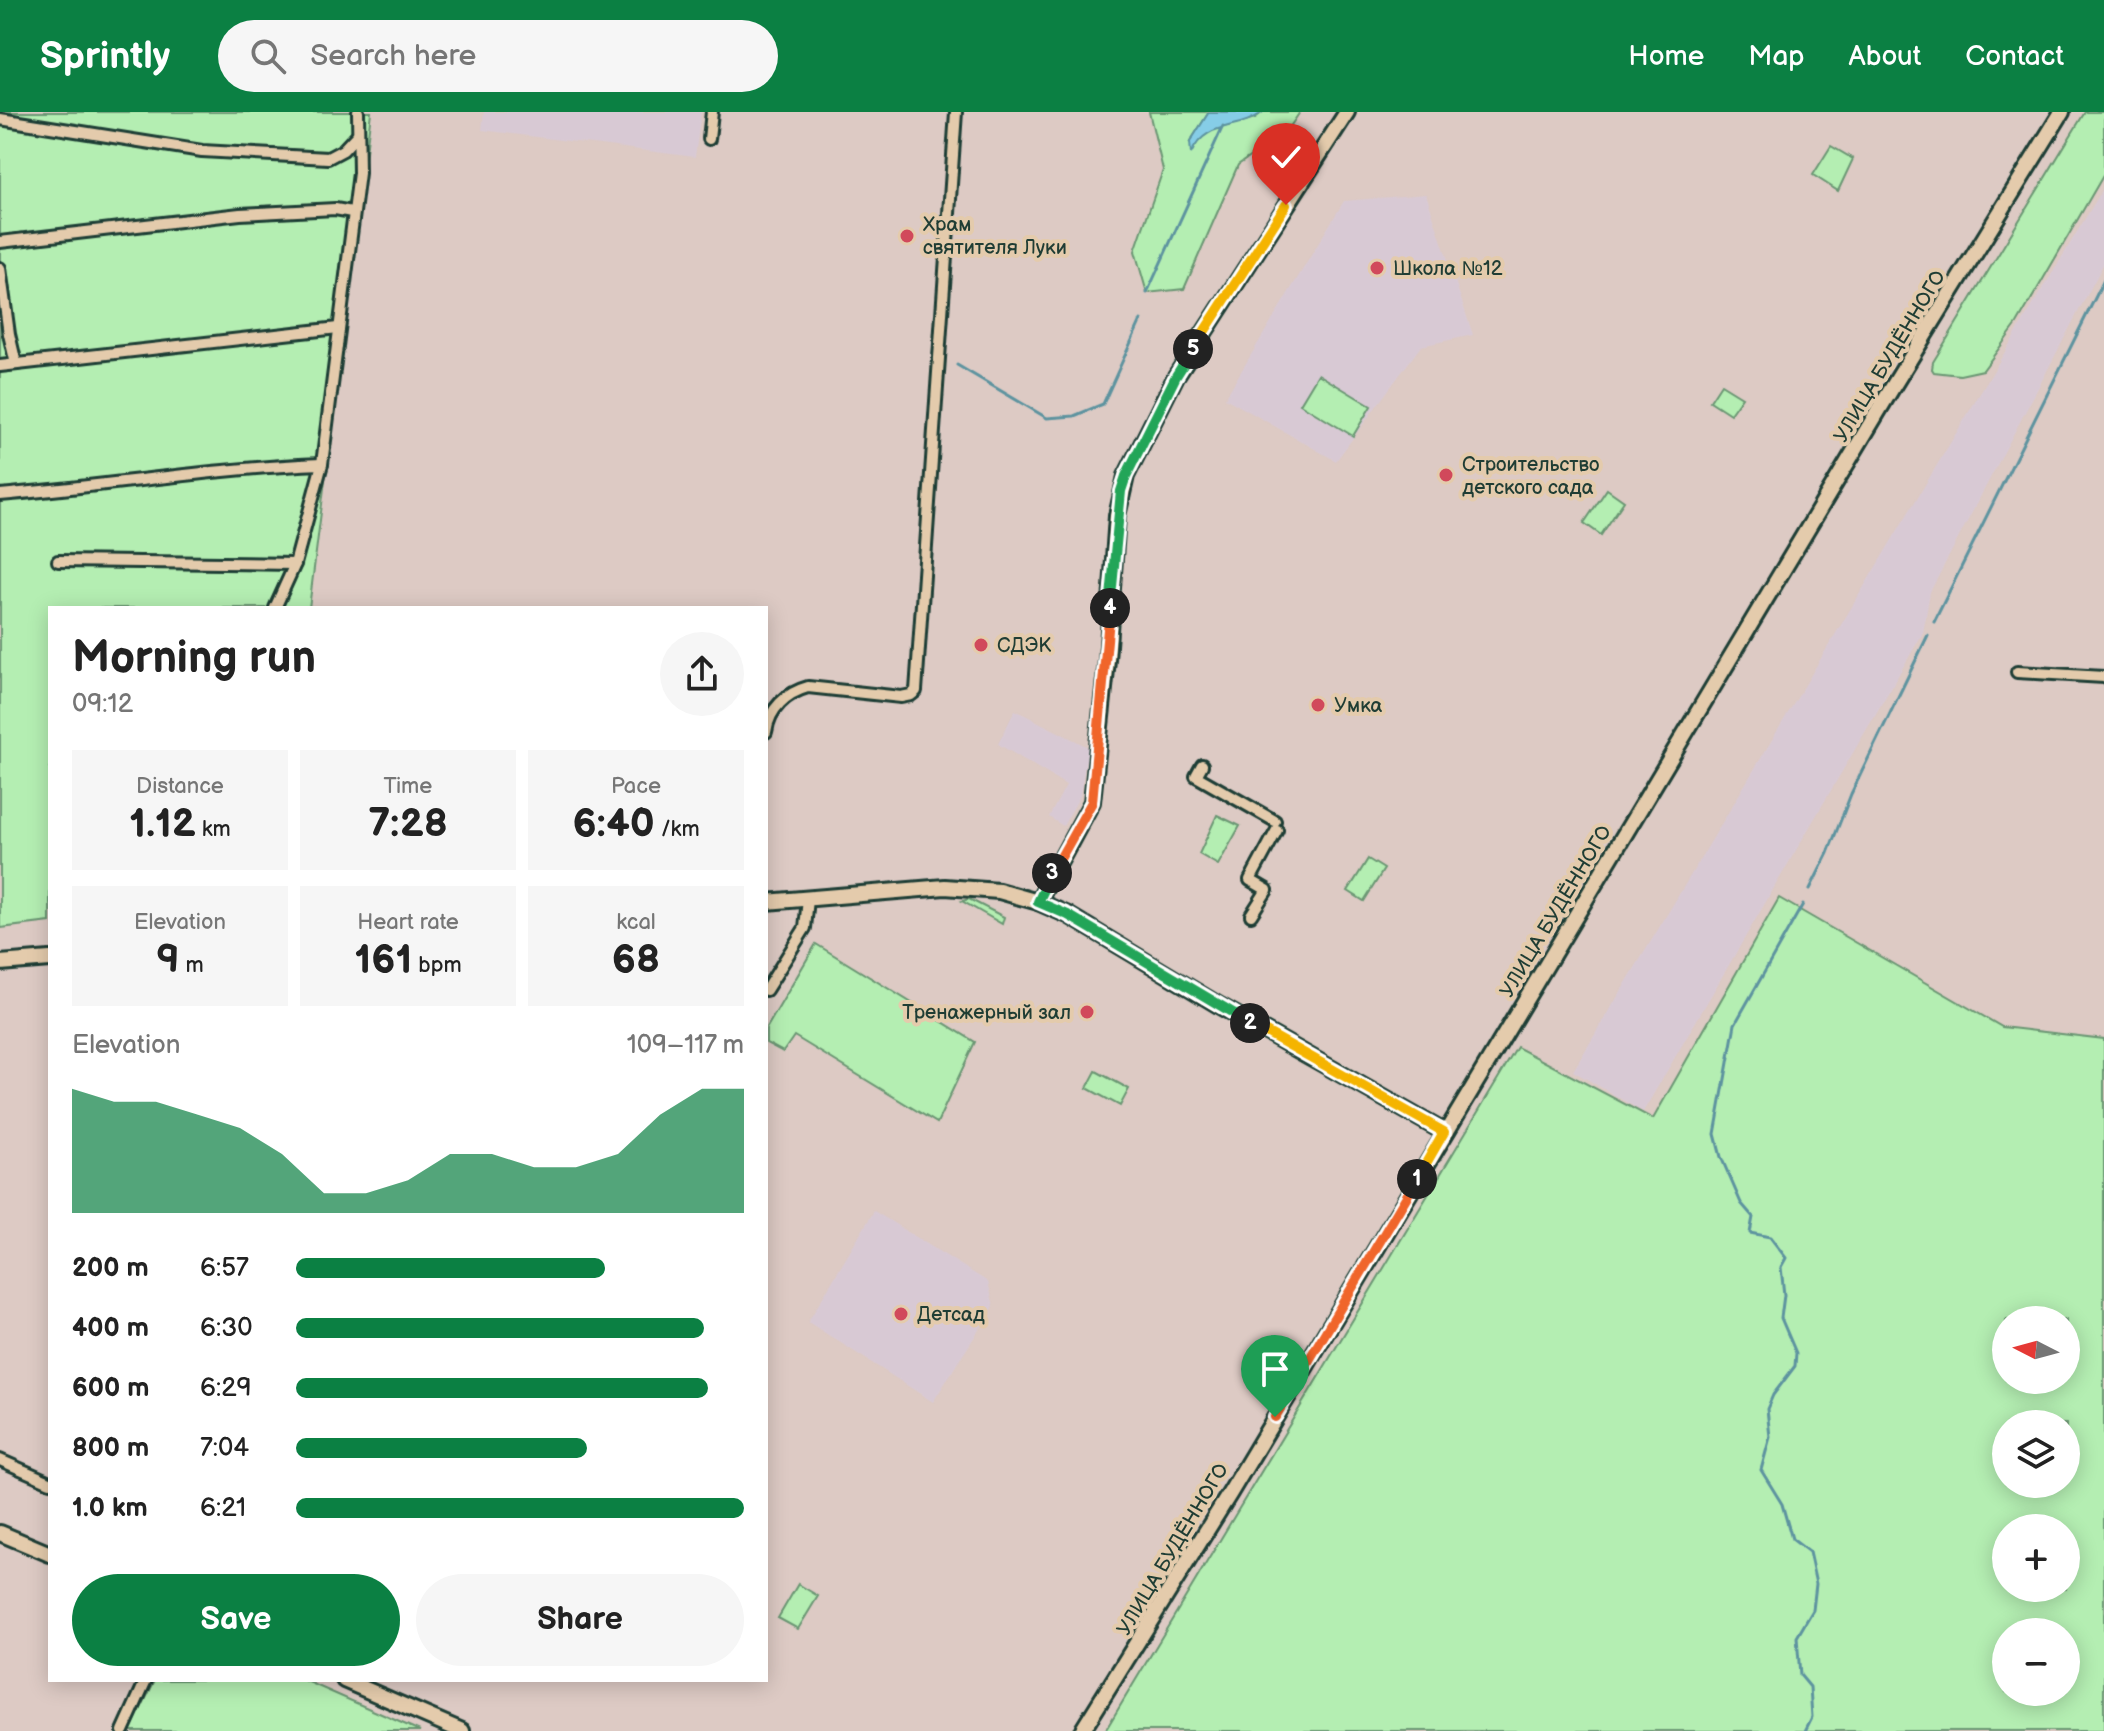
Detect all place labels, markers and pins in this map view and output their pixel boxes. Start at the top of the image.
pin [1252,123,1320,205]
place label: Храм святителя Луки [923,213,1067,260]
marker: Храм святителя Луки [898,227,916,245]
place label: Школа №12 [1393,257,1503,281]
marker: Школа №12 [1368,259,1386,277]
pin: 5 [1173,329,1213,369]
place label: Строительство детского сада [1462,453,1599,500]
marker: Строительство детского сада [1437,466,1455,484]
pin: 4 [1090,588,1130,628]
place label: СДЭК [997,634,1051,658]
marker: СДЭК [972,636,990,654]
place label: Умка [1334,694,1383,718]
marker: Умка [1309,696,1327,714]
pin: 3 [1032,853,1072,893]
place label: Тренажерный зал [902,1001,1071,1025]
marker: Тренажерный зал [1078,1003,1096,1021]
pin: 2 [1230,1003,1270,1043]
pin: 1 [1397,1159,1437,1199]
place label: Детсад [917,1303,985,1327]
marker: Детсад [892,1305,910,1323]
pin [1241,1335,1309,1417]

